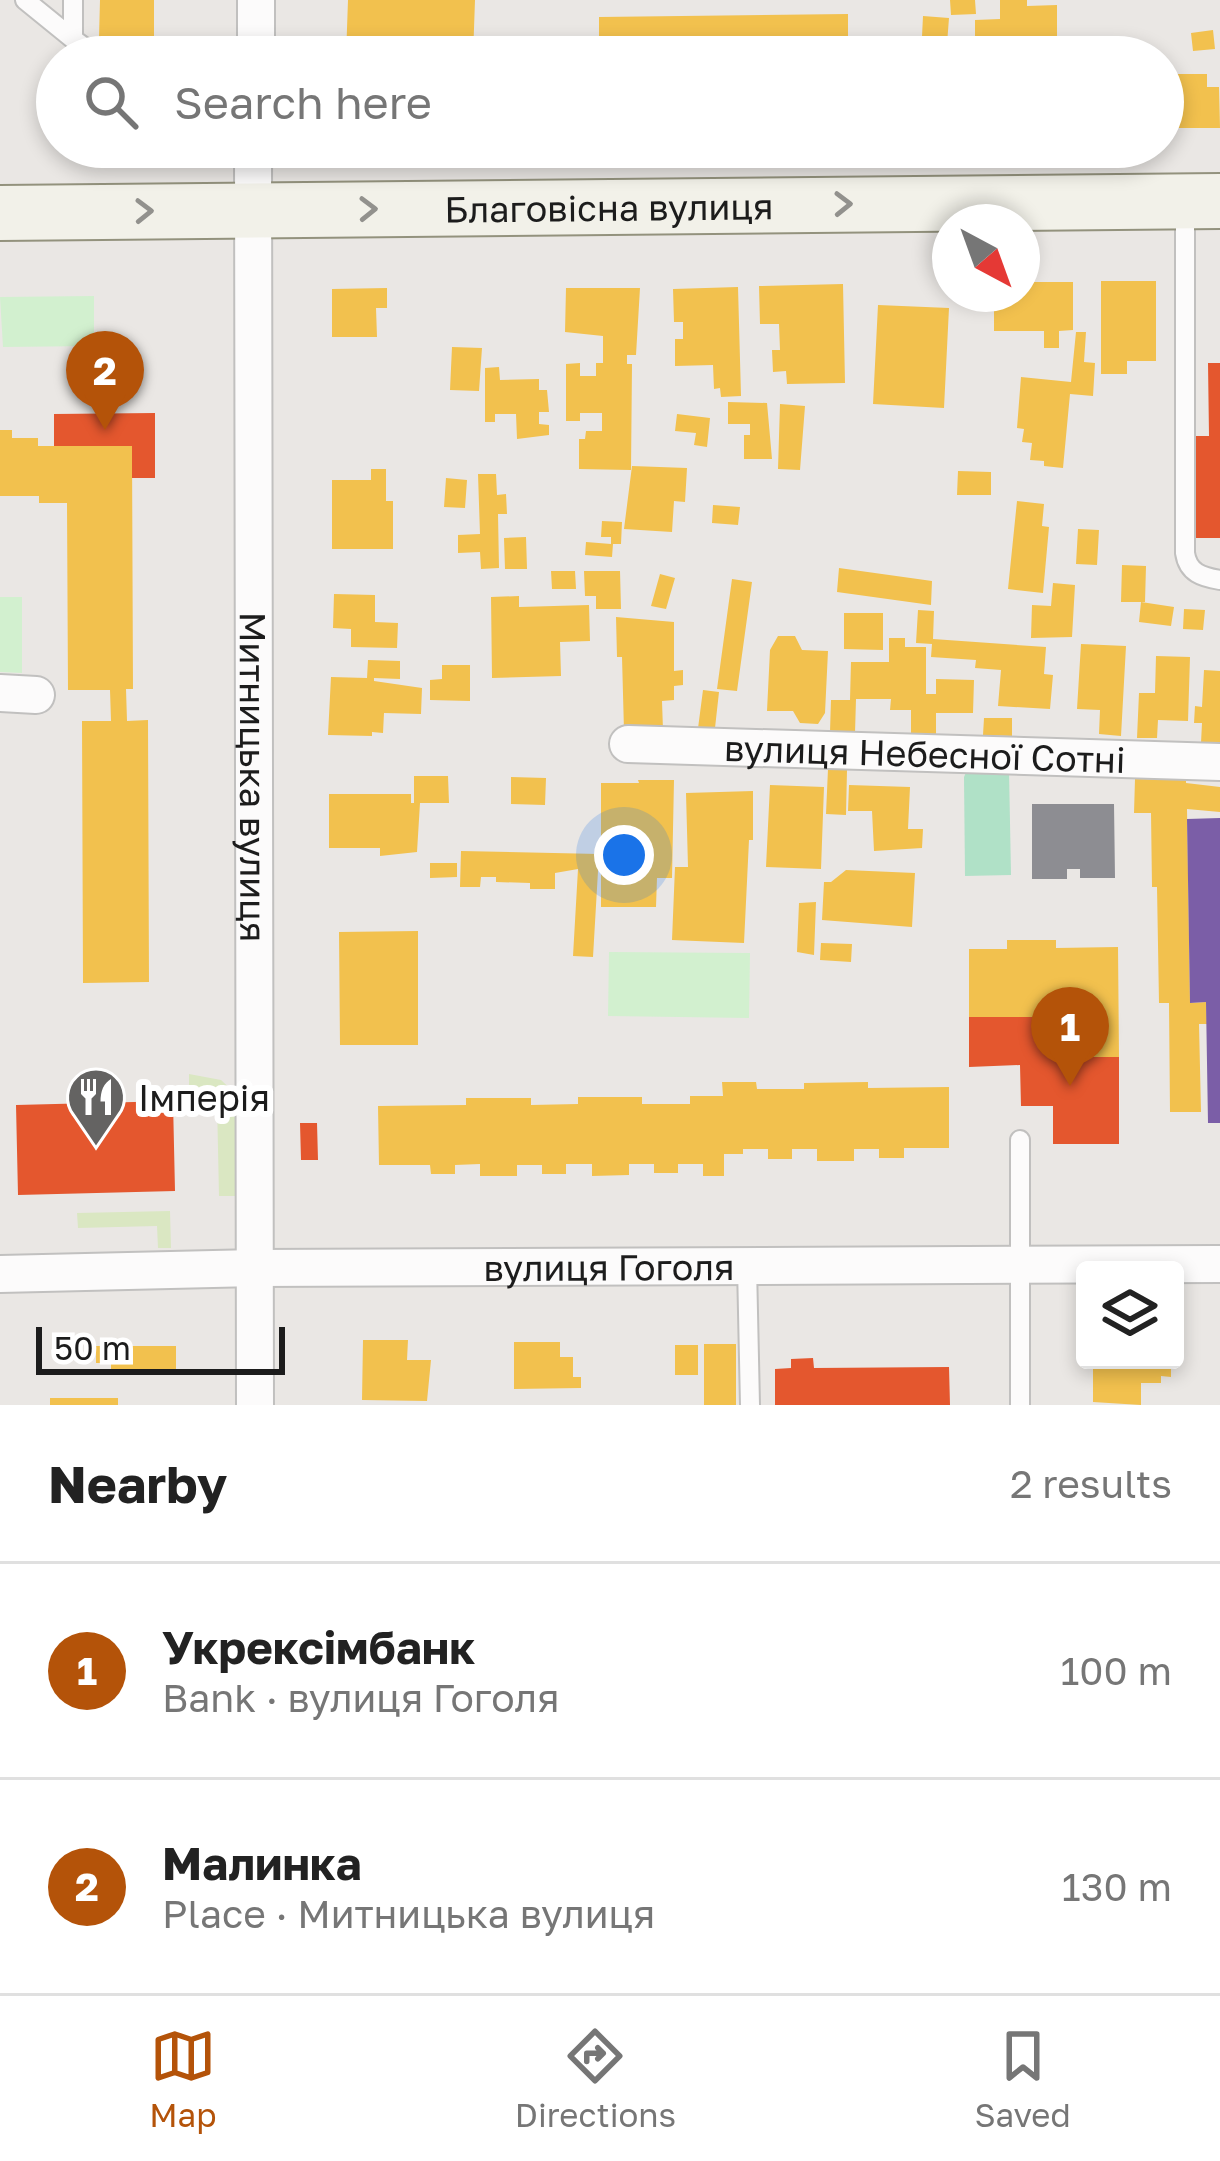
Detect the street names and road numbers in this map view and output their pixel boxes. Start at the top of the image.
street label: Благовісна вулиця [444,184,774,230]
street label: Митницька вулиця [232,612,276,942]
street label: вулиця Небесної Сотні [723,725,1126,781]
street label: вулиця Гоголя [483,1245,735,1289]

